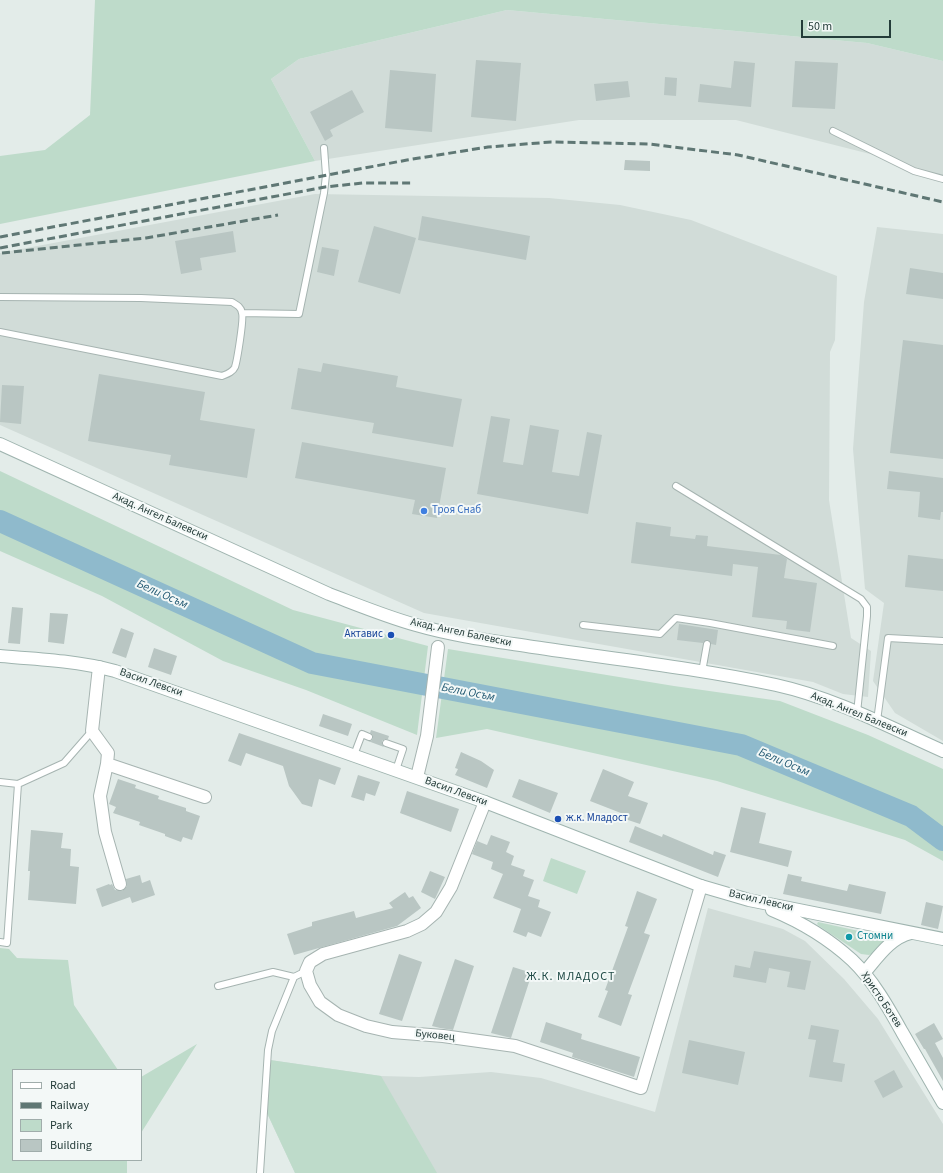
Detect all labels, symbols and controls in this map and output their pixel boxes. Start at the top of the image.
scale bar [803,12,893,38]
text: 50 m [808,18,832,35]
street label: Акад. Ангел Балевски [110,490,210,544]
place label: Троя Снаб [432,504,481,518]
marker: Троя Снаб [419,506,429,516]
water label: Бели Осъм [134,577,190,613]
street label: Акад. Ангел Балевски [409,616,513,650]
place label: Актавис [345,628,383,642]
marker: Актавис [386,630,396,640]
street label: Васил Левски [118,666,184,700]
water label: Бели Осъм [440,681,496,705]
street label: Акад. Ангел Балевски [809,690,909,740]
water label: Бели Осъм [756,746,812,780]
street label: Васил Левски [423,775,489,809]
place label: ж.к. Младост [566,812,628,826]
marker: ж.к. Младост [553,814,563,824]
street label: Васил Левски [727,887,795,915]
place label: Стомни [857,930,893,944]
marker: Стомни [844,932,854,942]
district label: Ж.К. МЛАДОСТ [527,970,615,984]
street label: Христо Ботев [858,970,904,1030]
street label: Буковец [415,1027,455,1045]
legend [12,1069,142,1161]
text: Road [50,1077,76,1094]
text: Railway [50,1097,89,1114]
text: Park [50,1117,72,1134]
text: Building [50,1137,92,1154]

